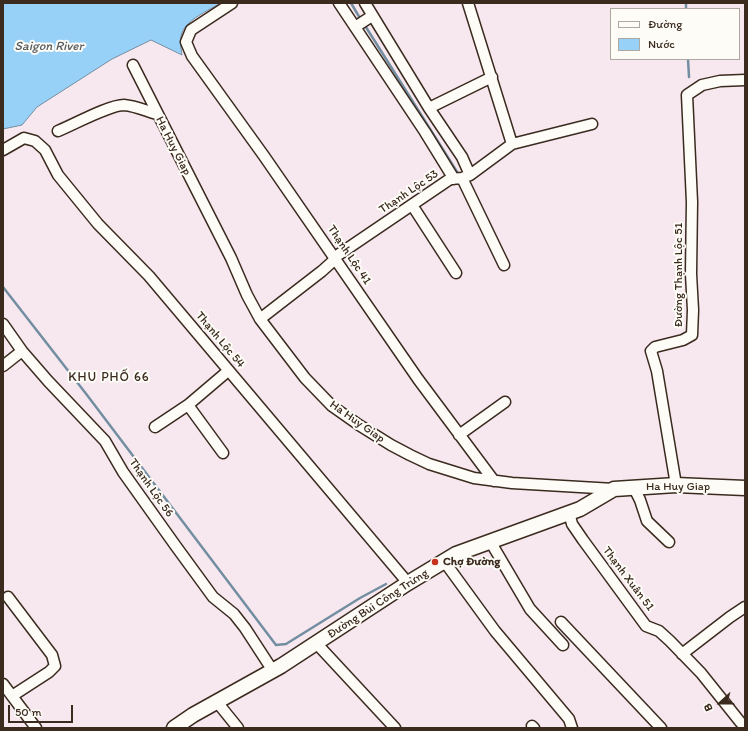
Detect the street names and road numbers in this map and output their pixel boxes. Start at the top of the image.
street label: Ha Huy Giap [152,114,194,178]
street label: Thạnh Lộc 53 [377,167,441,217]
street label: Thạnh Lộc 41 [324,223,374,287]
street label: Đường Thạnh Lộc 51 [672,223,686,327]
street label: Thạnh Lộc 54 [192,309,248,371]
street label: Ha Huy Giap [327,398,387,446]
street label: Thạnh Lộc 56 [126,456,176,520]
street label: Ha Huy Giap [646,480,710,494]
street label: Thạnh Xuân 51 [599,544,657,614]
street label: Đường Bùi Công Trừng [325,566,431,642]

